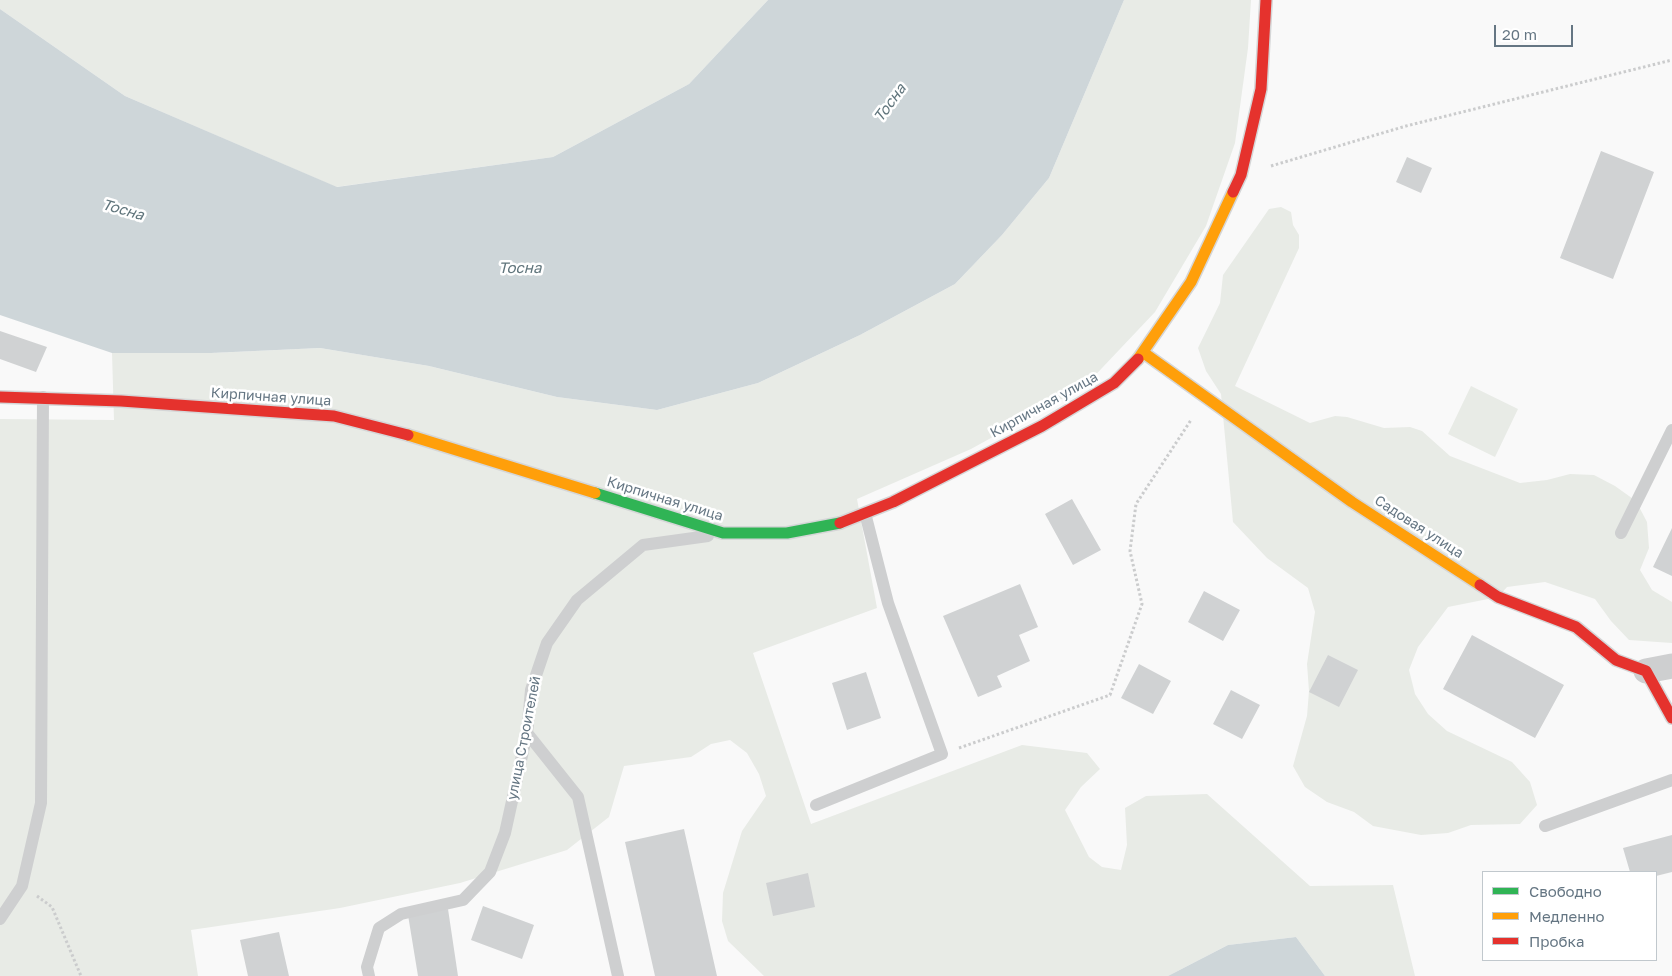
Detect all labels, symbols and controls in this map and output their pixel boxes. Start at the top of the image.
scale bar [1497,15,1576,47]
text: 20 m [1502,25,1537,43]
water label: Тосна [870,80,910,126]
water label: Тосна [100,195,146,225]
water label: Тосна [499,259,541,277]
street label: Кирпичная улица [987,368,1101,442]
street label: Кирпичная улица [210,384,332,410]
street label: Кирпичная улица [605,473,725,525]
street label: Садовая улица [1371,492,1467,562]
street label: улица Строителей [504,675,544,801]
legend [1482,871,1657,961]
text: Свободно [1529,882,1602,900]
text: Медленно [1529,907,1605,925]
text: Пробка [1529,932,1584,950]

